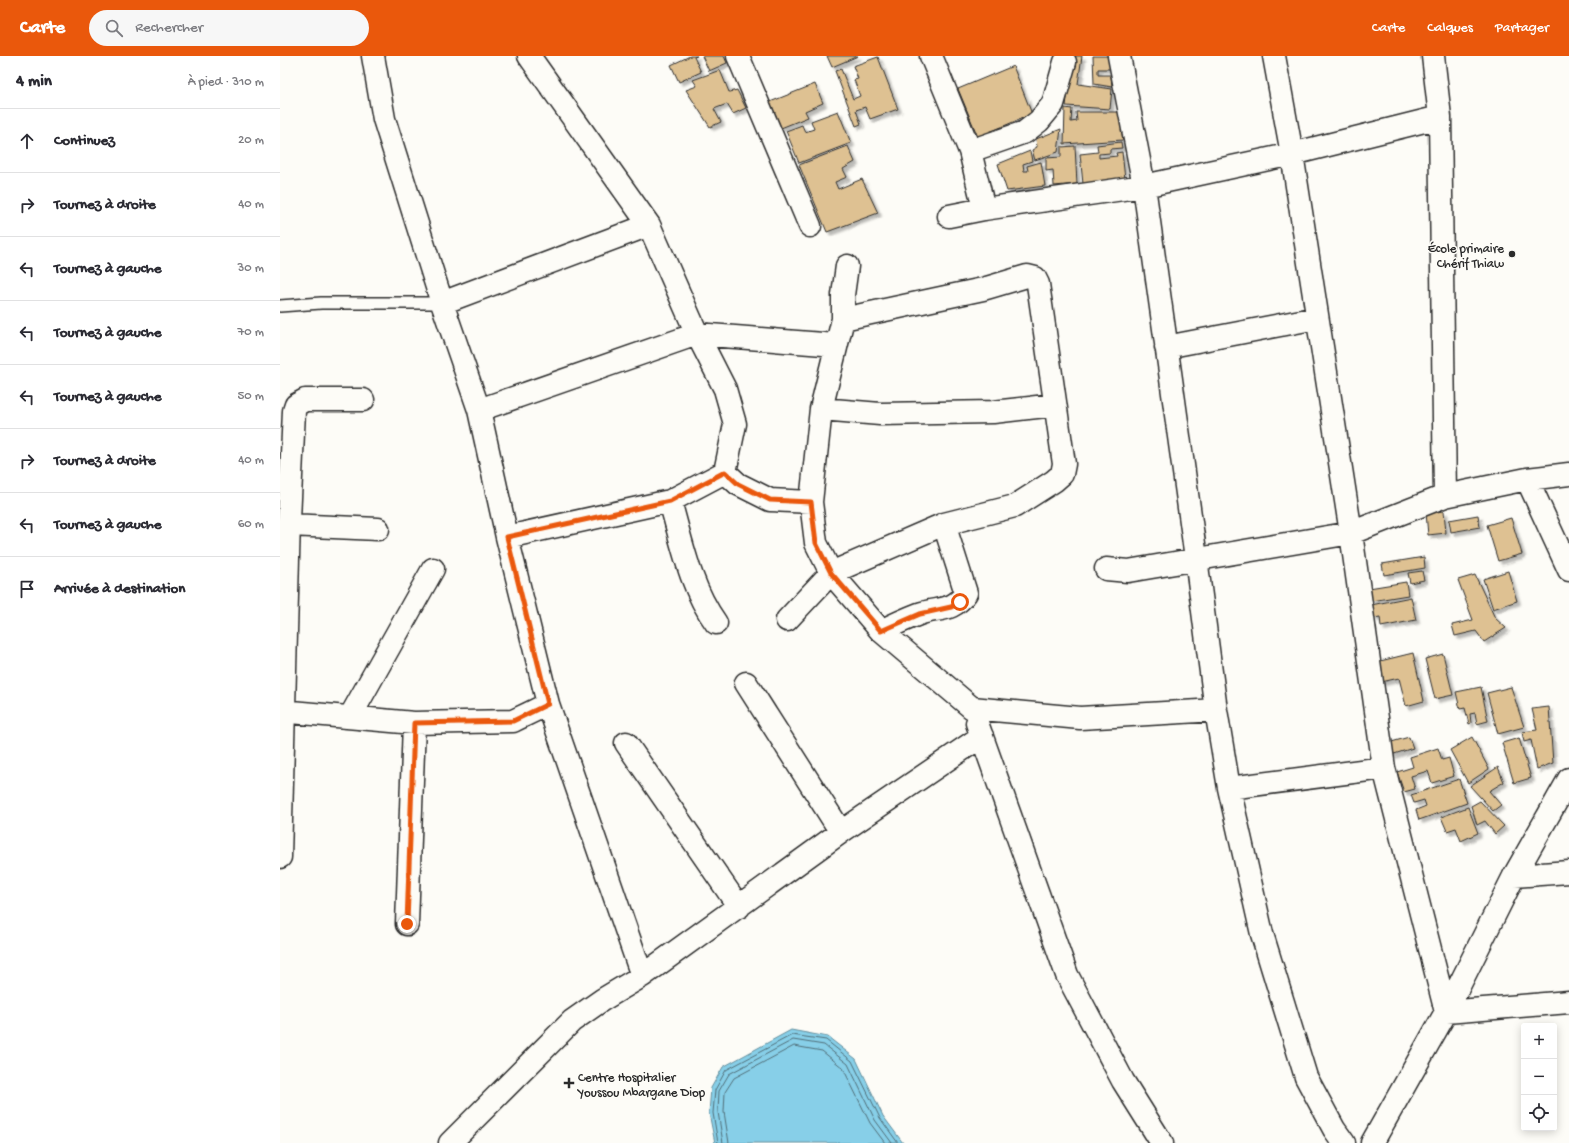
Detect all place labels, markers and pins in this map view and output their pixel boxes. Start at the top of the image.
place label: École primaire Chérif Thiaw [1428,241,1504,272]
marker: École primaire Chérif Thiaw [1507,249,1517,259]
place label: Centre Hospitalier Youssou Mbargane Diop [577,1071,706,1101]
marker: Centre Hospitalier Youssou Mbargane Diop [563,1077,575,1089]

